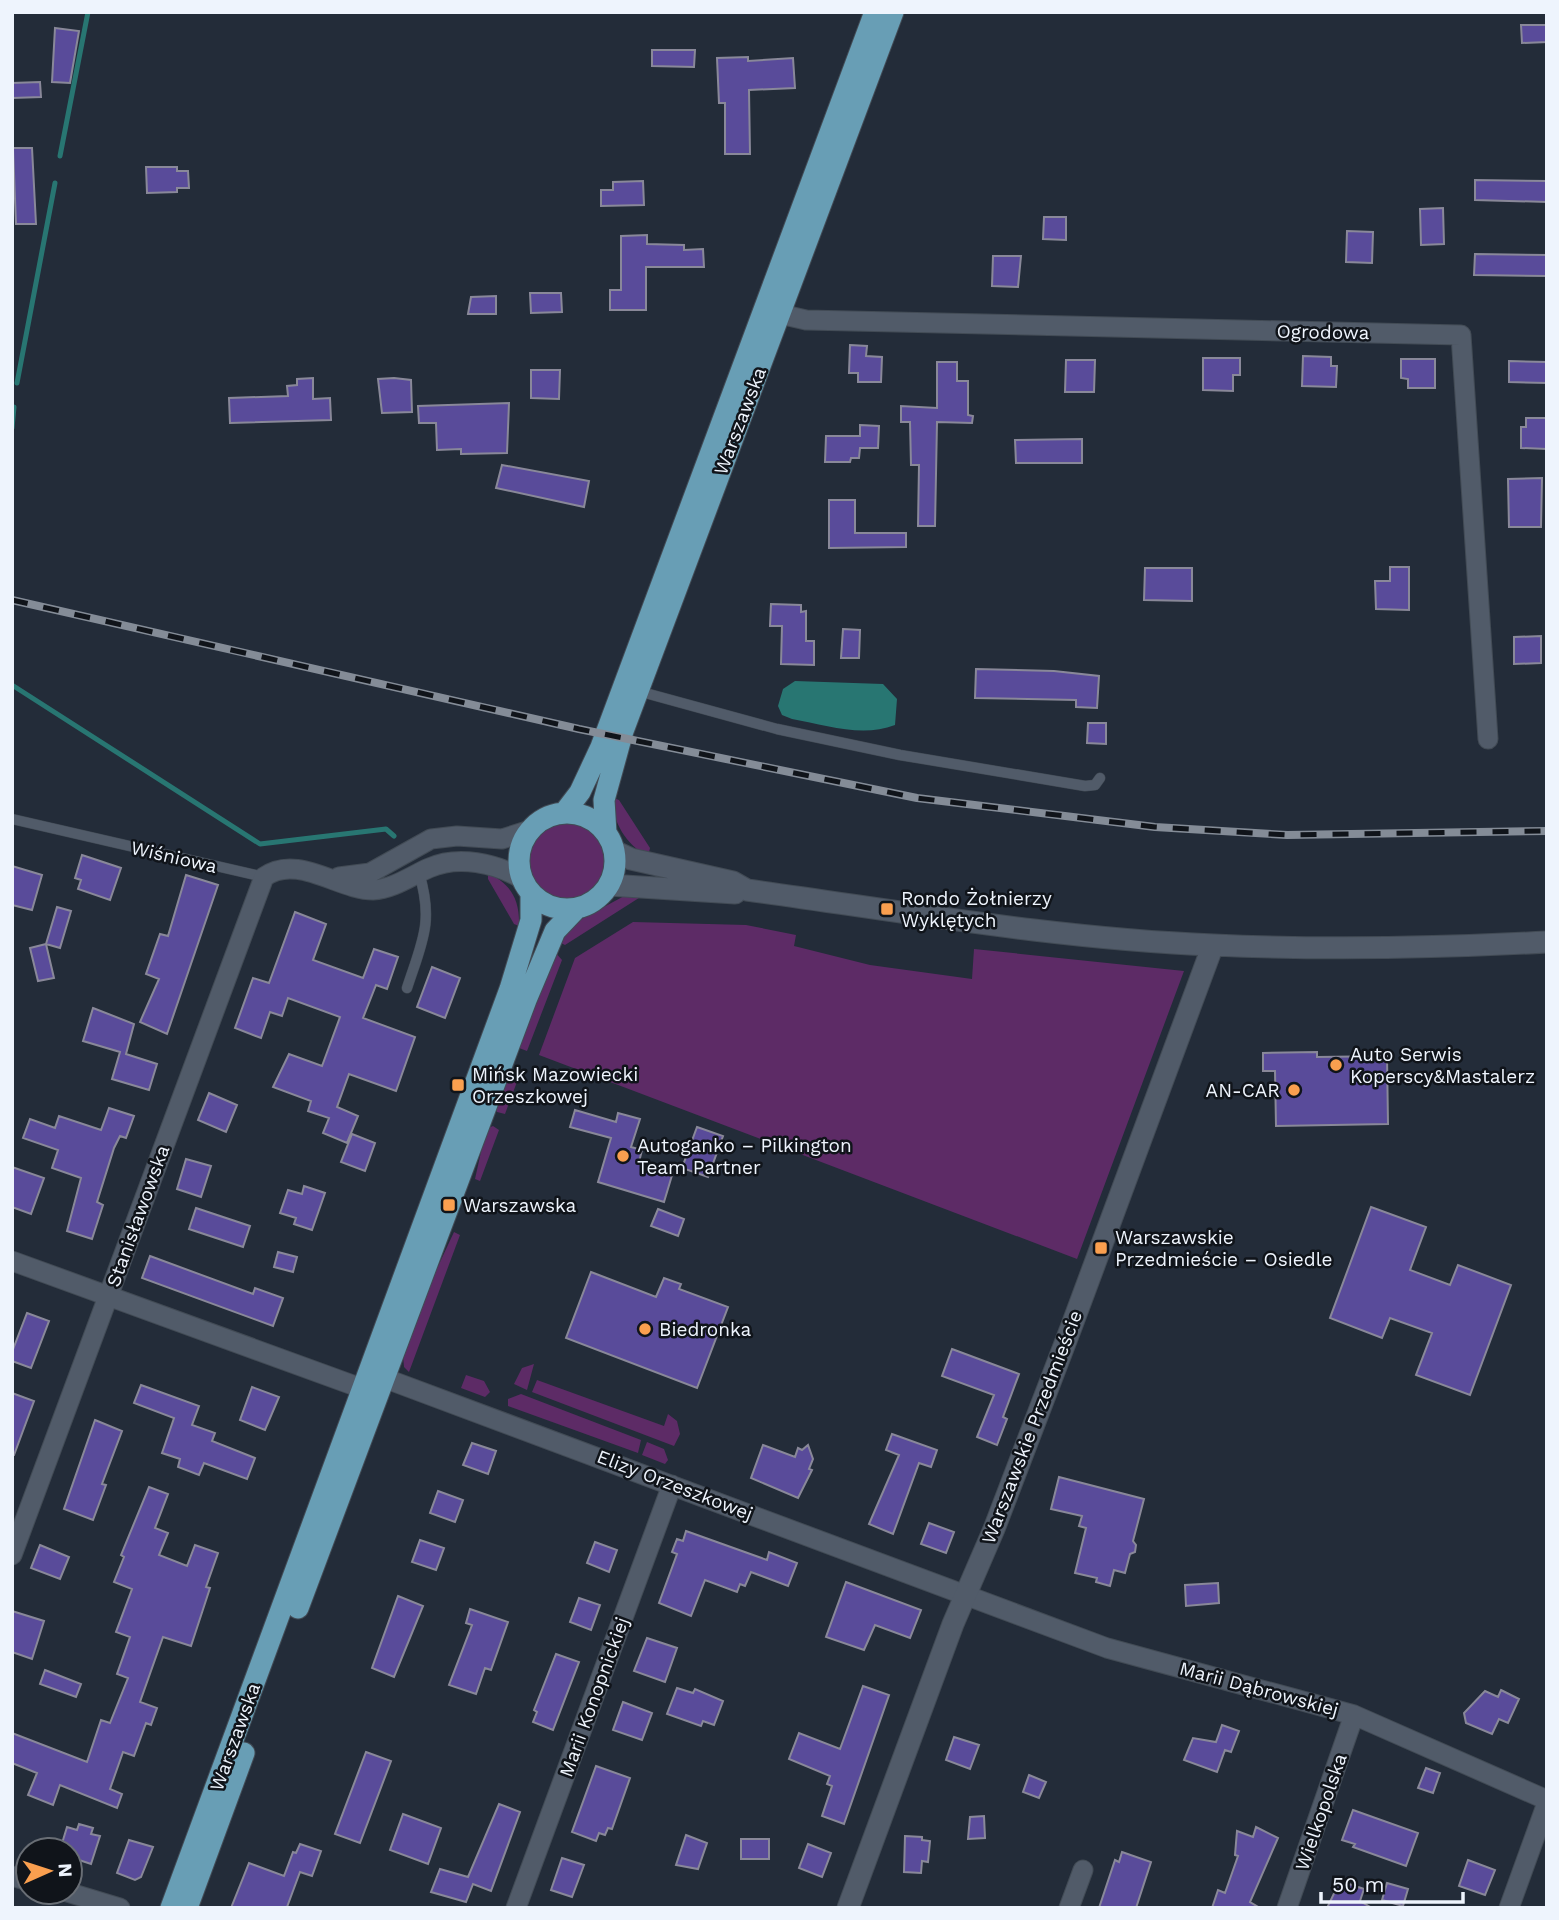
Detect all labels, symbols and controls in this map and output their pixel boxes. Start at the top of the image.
street label: Ogrodowa [1277,320,1370,344]
street label: Warszawska [709,364,771,478]
street label: Wiśniowa [129,836,220,878]
place label: Rondo Żołnierzy Wyklętych [901,887,1052,932]
marker: Rondo Żołnierzy Wyklętych [879,901,895,917]
place label: Auto Serwis Koperscy&Mastalerz [1350,1043,1535,1088]
marker: Auto Serwis Koperscy&Mastalerz [1328,1057,1344,1073]
place label: Mińsk Mazowiecki Orzeszkowej [472,1063,638,1108]
marker: Mińsk Mazowiecki Orzeszkowej [450,1077,466,1093]
place label: AN-CAR [1206,1079,1280,1102]
marker: AN-CAR [1286,1082,1302,1098]
place label: Autoganko – Pilkington Team Partner [637,1134,852,1179]
street label: Stanisławowska [102,1142,174,1290]
marker: Autoganko – Pilkington Team Partner [615,1148,631,1164]
place label: Warszawska [463,1194,577,1217]
marker: Warszawska [441,1197,457,1213]
place label: Warszawskie Przedmieście – Osiedle [1115,1226,1333,1271]
marker: Warszawskie Przedmieście – Osiedle [1093,1240,1109,1256]
street label: Warszawskie Przedmieście [977,1307,1087,1547]
place label: Biedronka [659,1318,752,1341]
marker: Biedronka [637,1321,653,1337]
street label: Elizy Orzeszkowej [594,1445,756,1525]
street label: Marii Konopnickiej [554,1614,634,1780]
street label: Marii Dąbrowskiej [1177,1657,1341,1721]
street label: Warszawska [205,1680,265,1794]
street label: Wielkopolska [1290,1750,1352,1874]
north arrow [14,1836,84,1906]
scale bar [1321,1860,1463,1904]
text: N [54,1862,77,1878]
text: 50 m [1332,1872,1384,1897]

